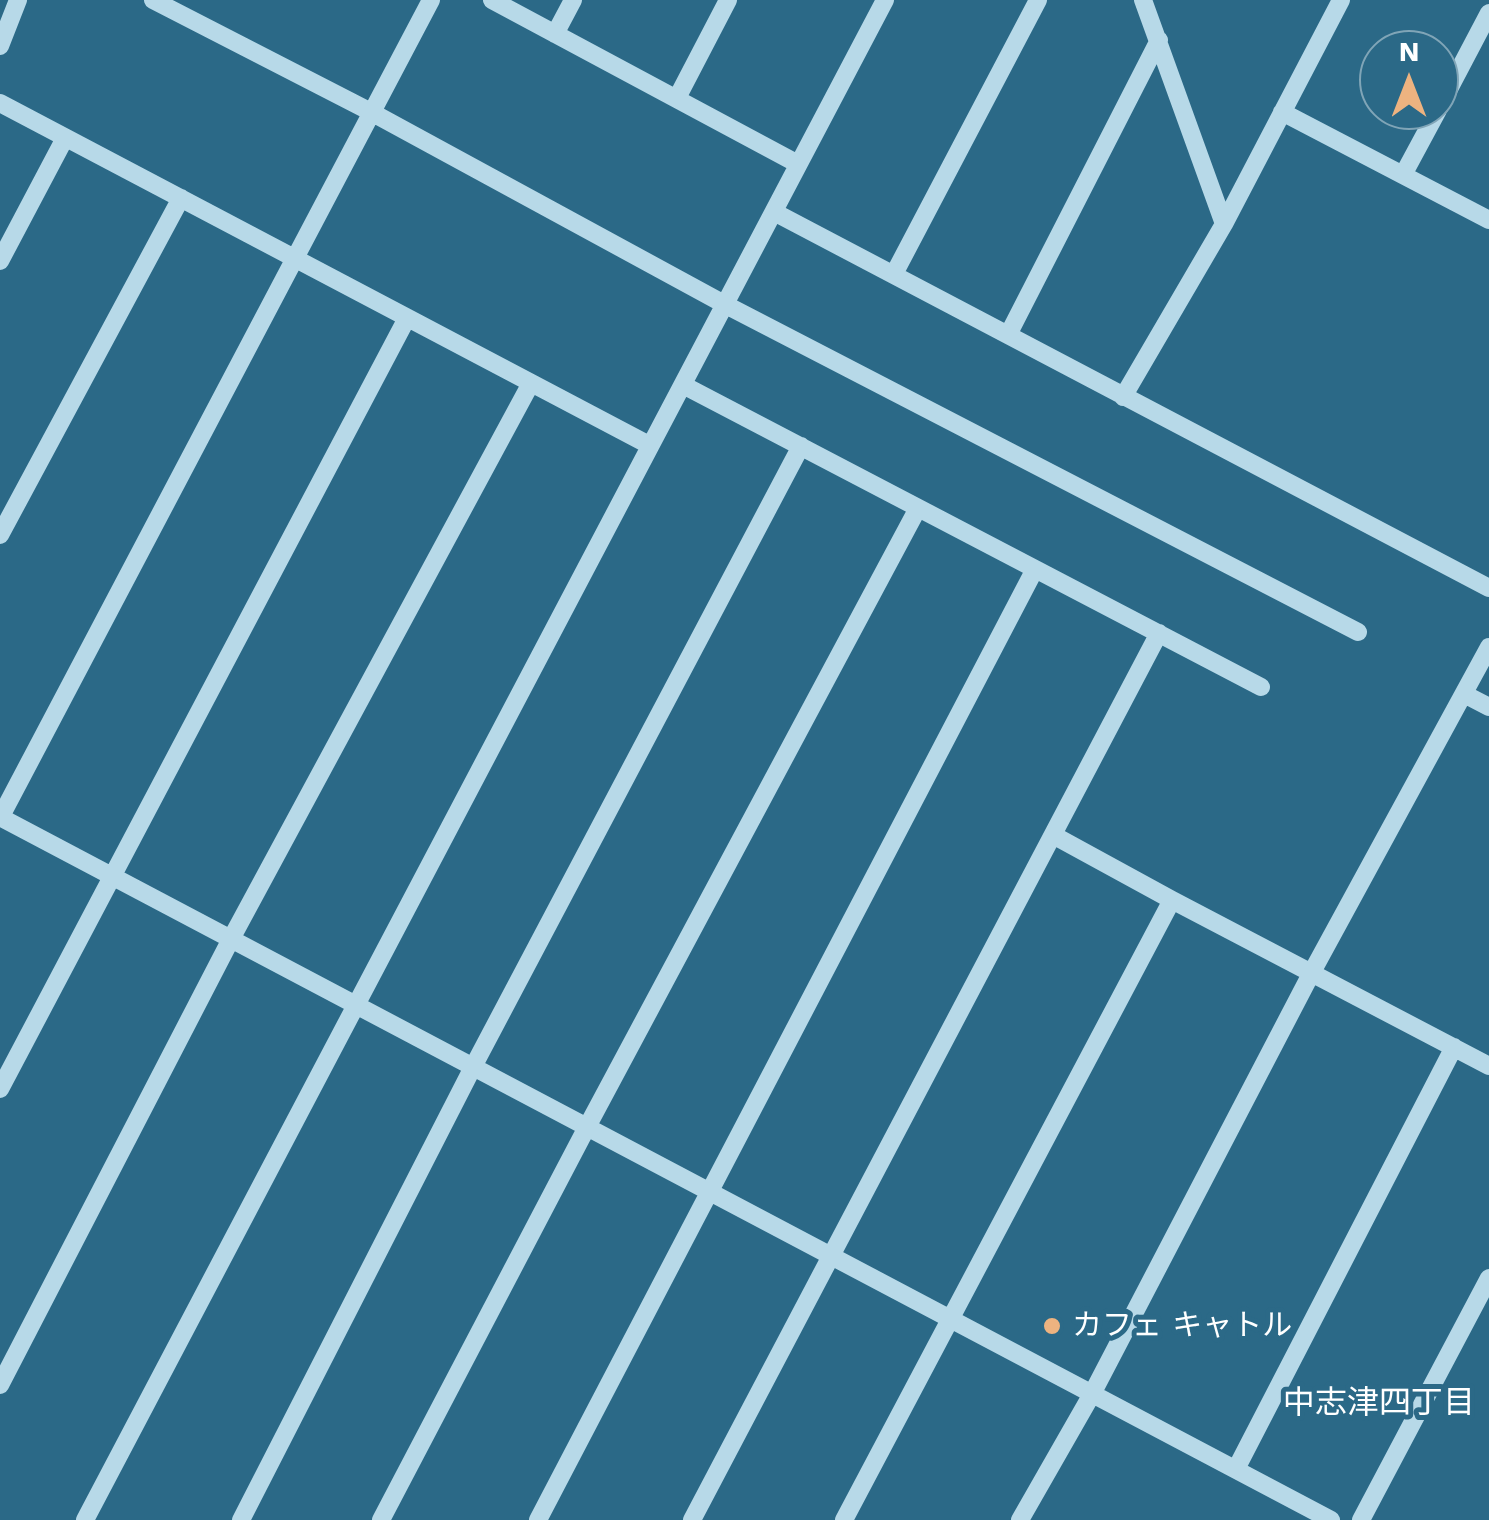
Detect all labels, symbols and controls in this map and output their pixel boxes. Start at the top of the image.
north arrow [1359,30,1459,130]
text: N [1399,35,1419,68]
place label: カフェ キャトル [1072,1308,1292,1344]
marker: カフェ キャトル [1041,1315,1063,1337]
district label: 中志津四丁目 [1283,1385,1475,1423]

